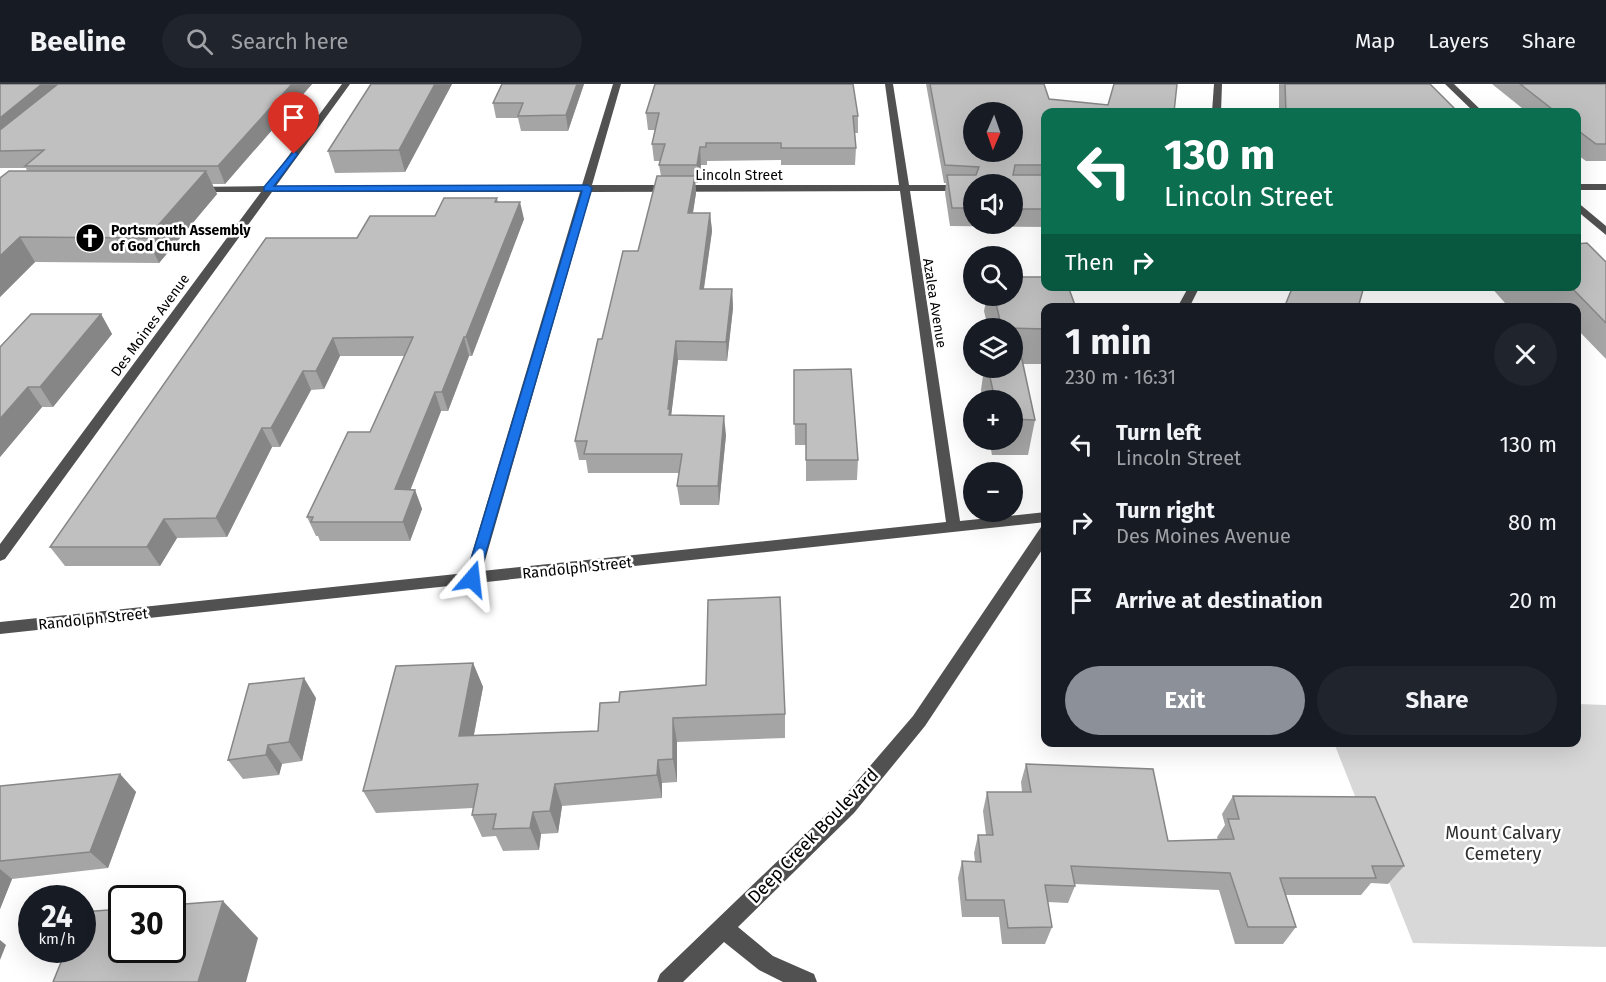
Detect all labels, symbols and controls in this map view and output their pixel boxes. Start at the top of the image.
search box [162,14,582,68]
text: Beeline [30,25,126,58]
icon: search [183,25,216,58]
text: Search here [231,28,349,55]
text: Map [1355,28,1395,54]
text: Layers [1428,28,1489,54]
text: Share [1522,28,1576,54]
pin [268,92,319,154]
icon: arrive [277,101,310,134]
north arrow [963,102,1023,162]
map controls [963,102,1023,522]
text: 130 m [1164,130,1275,180]
icon: left [1065,132,1143,210]
street label: Lincoln Street [695,167,784,184]
button: sound [963,174,1023,234]
text: Lincoln Street [1164,181,1333,213]
church icon: Portsmouth Assembly of God Church [74,222,106,254]
place label: Portsmouth Assembly of God Church [111,222,251,255]
button: search [963,246,1023,306]
icon: right [1126,246,1159,279]
text: Then [1065,249,1114,276]
street label: Azalea Avenue [919,257,950,349]
street label: Des Moines Avenue [108,271,193,380]
button: layers [963,318,1023,378]
text: 1 min [1065,320,1152,364]
button: close [1494,323,1557,386]
text: 230 m · 16:31 [1065,365,1176,389]
button: + [963,390,1023,450]
text: Turn left [1116,419,1201,446]
icon: left [1065,428,1098,461]
text: 130 m [1500,431,1557,458]
text: Lincoln Street [1116,446,1241,470]
button: − [963,462,1023,522]
text: Turn right [1116,497,1215,524]
icon: right [1065,506,1098,539]
text: 80 m [1508,509,1557,536]
text: Des Moines Avenue [1116,524,1291,548]
position arrow [440,547,504,611]
street label: Randolph Street [521,553,633,583]
icon: arrive [1065,584,1098,617]
text: Arrive at destination [1116,587,1323,614]
text: 20 m [1509,587,1557,614]
street label: Randolph Street [37,604,149,634]
button: Exit [1065,666,1305,735]
button: Share [1317,666,1557,735]
street label: Deep Creek Boulevard [743,764,883,908]
park label: Mount Calvary Cemetery [1445,822,1561,865]
speed limit sign: 30 [108,885,186,963]
text: 24 [41,899,73,935]
text: km/h [38,930,76,948]

